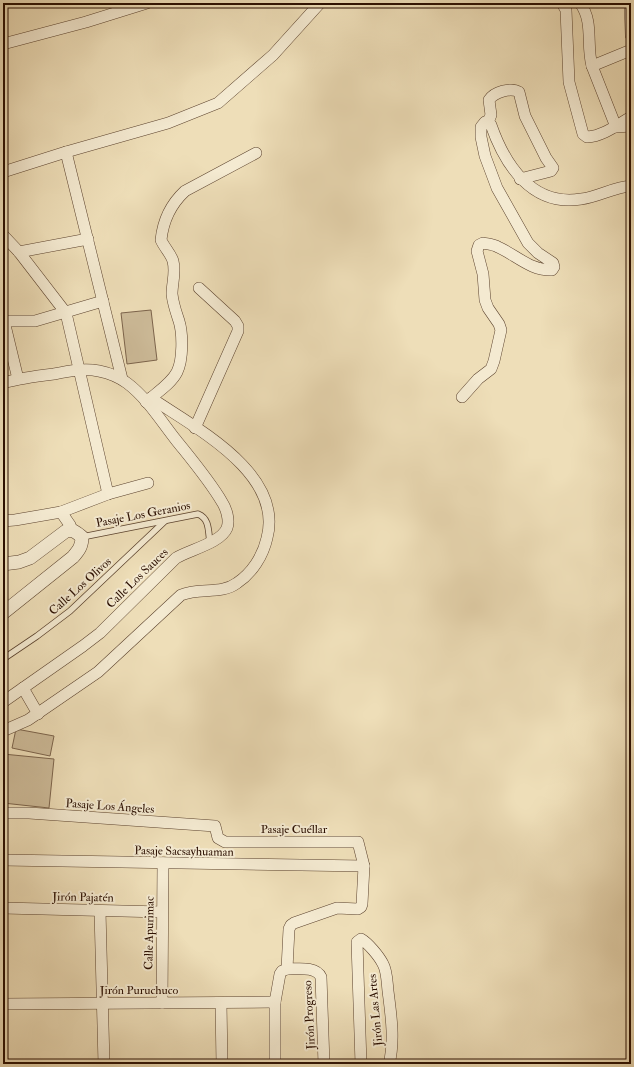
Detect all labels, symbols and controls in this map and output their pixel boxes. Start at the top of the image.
street label: Pasaje Los Geranios [95,498,192,531]
street label: Calle Los Sauces [103,545,171,612]
street label: Calle Los Olivos [46,554,115,619]
street label: Pasaje Los Ángeles [65,796,155,817]
street label: Pasaje Cuéllar [261,822,328,837]
street label: Pasaje Sacsayhuaman [134,843,234,860]
street label: Jirón Pajatén [51,889,114,906]
street label: Calle Apurimac [141,896,158,970]
street label: Jirón Las Artes [365,973,386,1048]
street label: Jirón Progreso [300,980,319,1051]
street label: Jirón Puruchuco [99,983,179,998]

